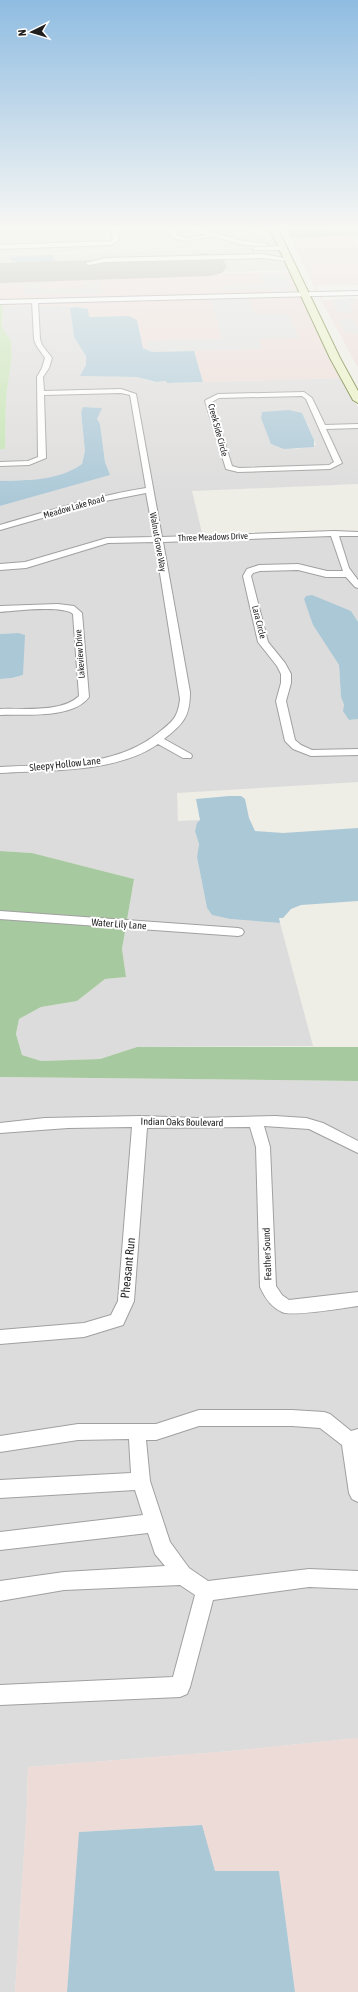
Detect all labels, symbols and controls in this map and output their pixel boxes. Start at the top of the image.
north arrow [12,12,52,52]
text: N [16,29,28,37]
street label: Creek Side Circle [206,403,230,457]
street label: Meadow Lake Road [42,493,106,521]
street label: Walnut Grove Way [148,512,168,573]
street label: Three Meadows Drive [178,531,248,543]
street label: Lara Circle [250,604,268,640]
street label: Lakeview Drive [73,629,87,679]
street label: Sleepy Hollow Lane [29,755,102,773]
street label: Water Lily Lane [91,917,147,931]
street label: Indian Oaks Boulevard [141,1116,224,1128]
street label: Feather Sound [261,1227,273,1281]
street label: Pheasant Run [118,1237,138,1299]

